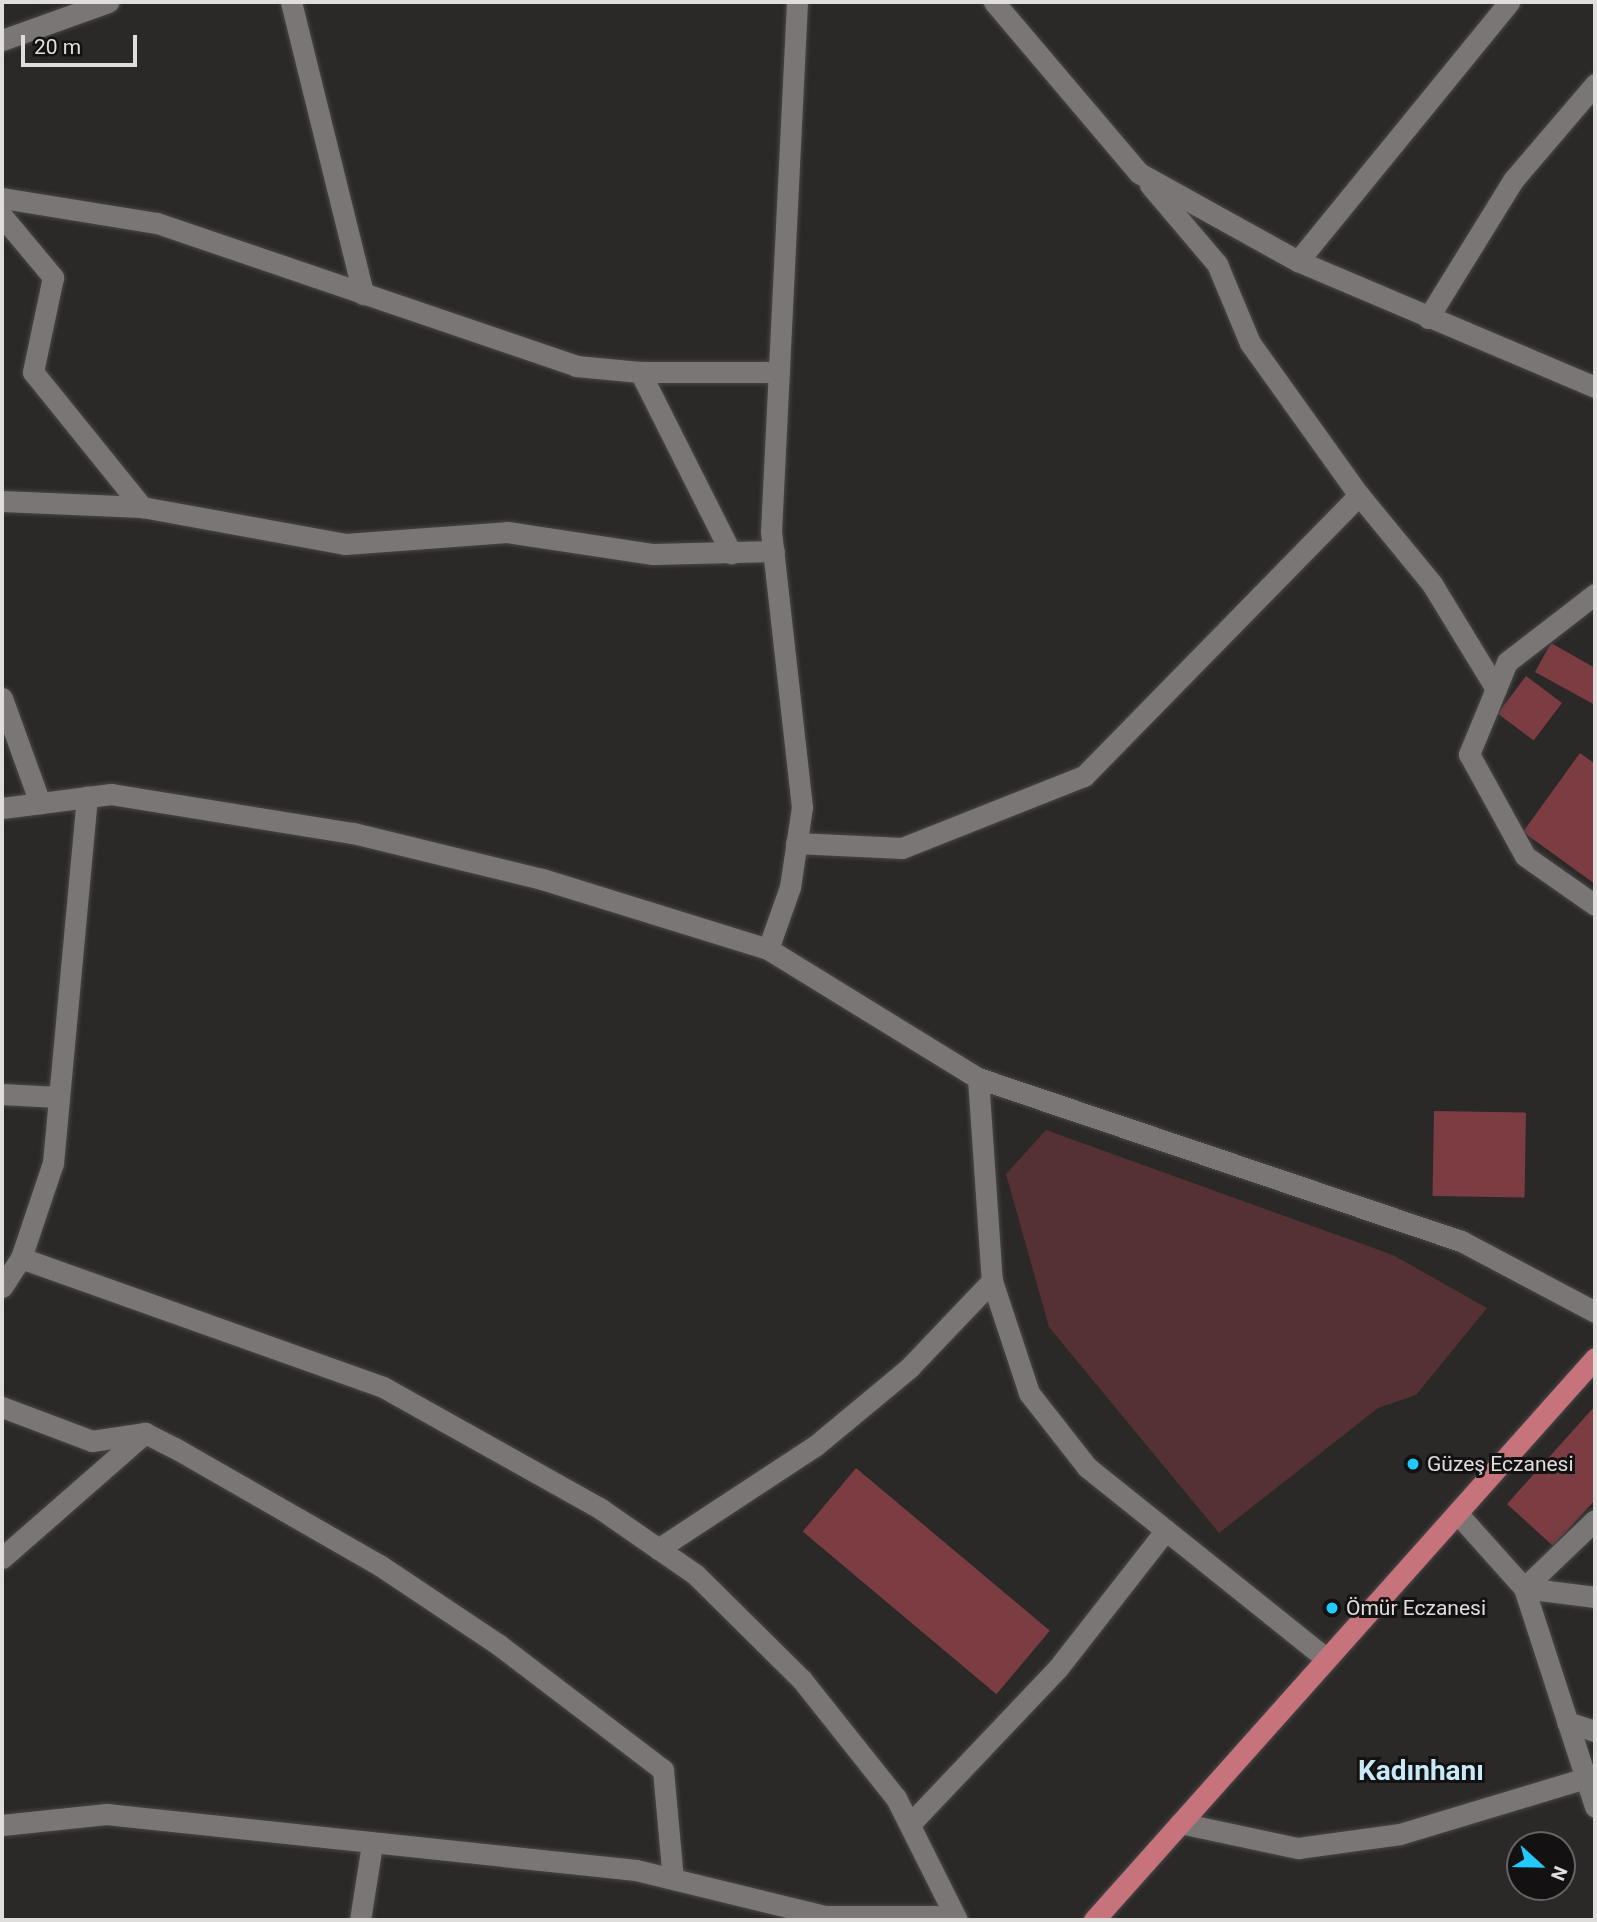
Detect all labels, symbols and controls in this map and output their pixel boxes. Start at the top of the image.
scale bar [24,21,140,65]
text: 20 m [34,35,81,59]
place label: Güzeş Eczanesi [1427,1451,1574,1477]
marker: Güzeş Eczanesi [1405,1456,1421,1472]
place label: Ömür Eczanesi [1346,1595,1486,1621]
marker: Ömür Eczanesi [1324,1600,1340,1616]
district label: Kadınhanı [1358,1754,1484,1788]
north arrow [1506,1831,1576,1901]
text: N [1546,1863,1572,1884]

